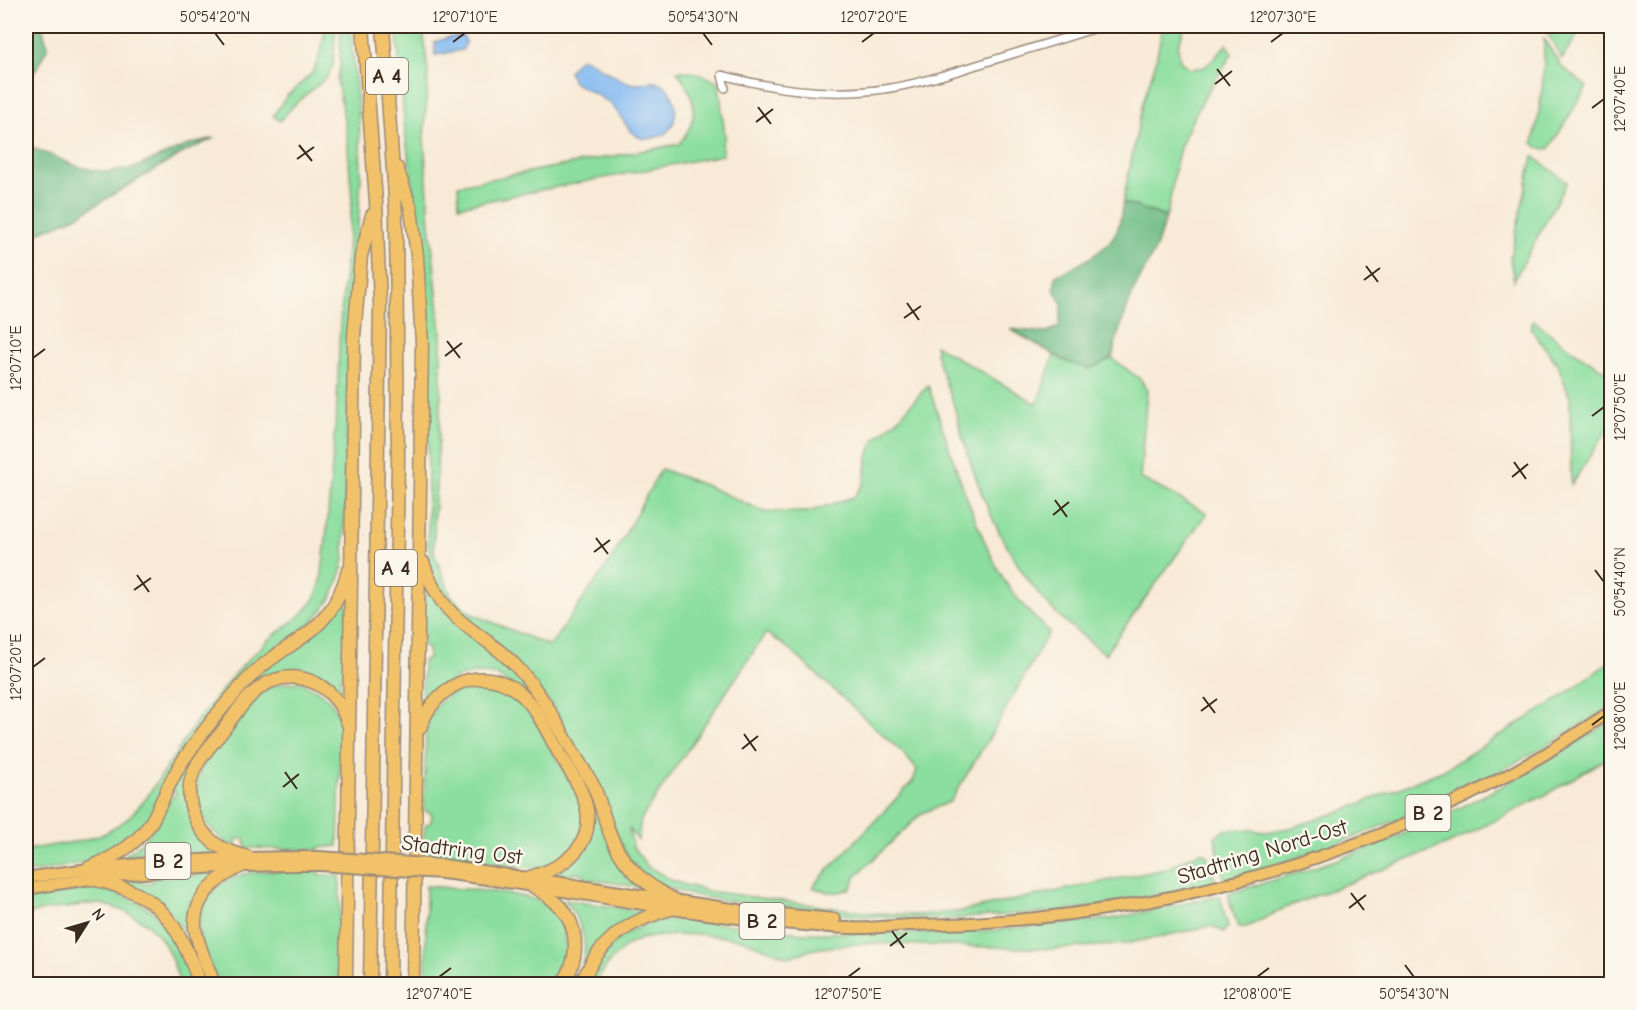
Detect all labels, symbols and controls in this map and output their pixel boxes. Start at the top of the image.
text: 50°54'20"N [180,8,250,26]
text: 12°07'10"E [433,8,497,26]
text: 50°54'30"N [668,8,738,26]
text: 12°07'20"E [841,8,907,26]
text: 12°07'30"E [1250,8,1316,26]
road number: A 4 [366,58,408,94]
text: 12°07'40"E [1611,66,1629,132]
text: 12°07'10"E [7,326,25,390]
text: 12°07'50"E [1611,373,1629,441]
text: 50°54'40"N [1611,547,1629,617]
road number: A 4 [375,550,417,586]
text: 12°07'20"E [7,634,25,700]
text: 12°08'00"E [1611,682,1629,750]
road number: B 2 [1406,795,1450,831]
street label: Stadtring Nord-Ost [1174,814,1351,890]
street label: Stadtring Ost [400,830,525,870]
road number: B 2 [146,843,190,879]
north arrow [57,893,117,953]
road number: B 2 [740,903,784,939]
text: N [88,905,109,924]
text: 12°07'40"E [406,985,472,1003]
text: 12°07'50"E [814,985,882,1003]
text: 12°08'00"E [1223,985,1291,1003]
text: 50°54'30"N [1379,985,1449,1003]

